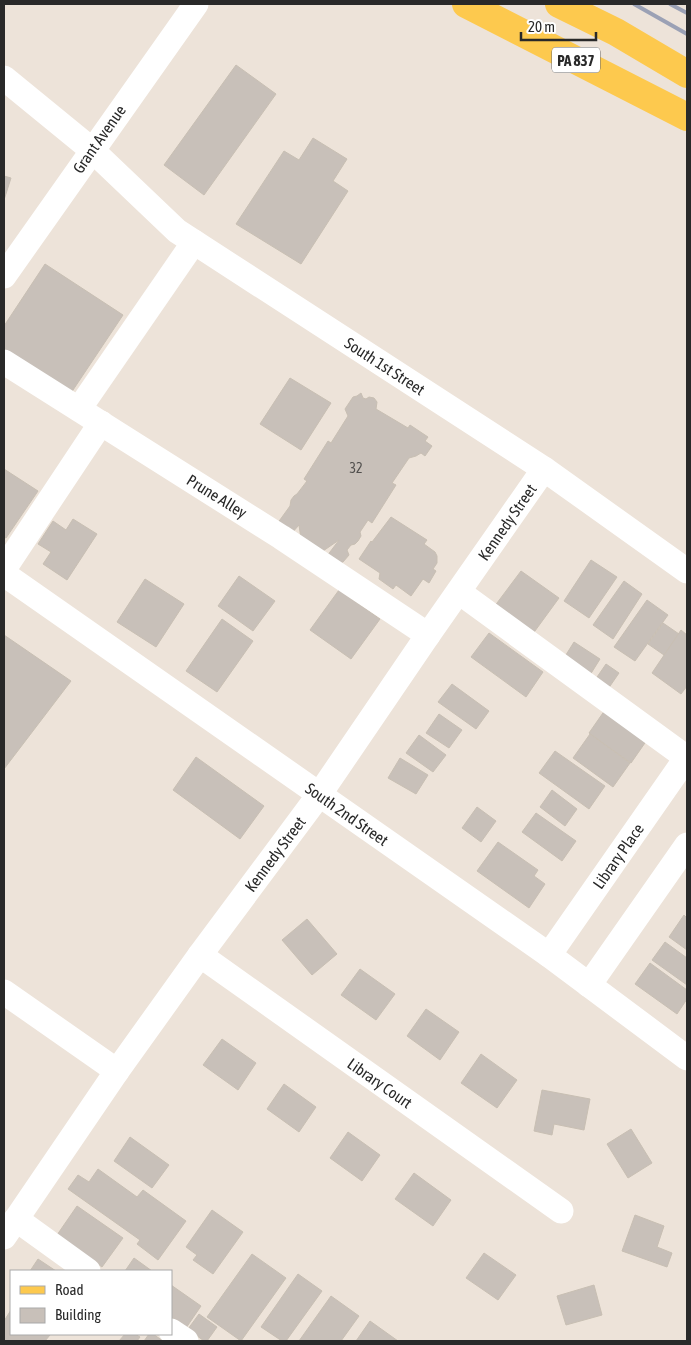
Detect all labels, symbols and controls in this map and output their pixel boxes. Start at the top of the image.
scale bar [521,10,596,42]
text: 20 m [528,18,555,35]
road number: PA 837 [552,48,600,72]
street label: Grant Avenue [69,101,129,177]
street label: South 1st Street [342,334,429,399]
house number: 32 [349,460,363,476]
street label: Prune Alley [183,471,251,523]
street label: Kennedy Street [474,480,541,564]
street label: South 2nd Street [302,779,392,849]
street label: Kennedy Street [241,813,310,896]
street label: Library Place [589,820,648,893]
street label: Library Court [344,1054,416,1113]
legend [10,1270,172,1335]
text: Road [55,1281,84,1298]
text: Building [55,1306,101,1323]

